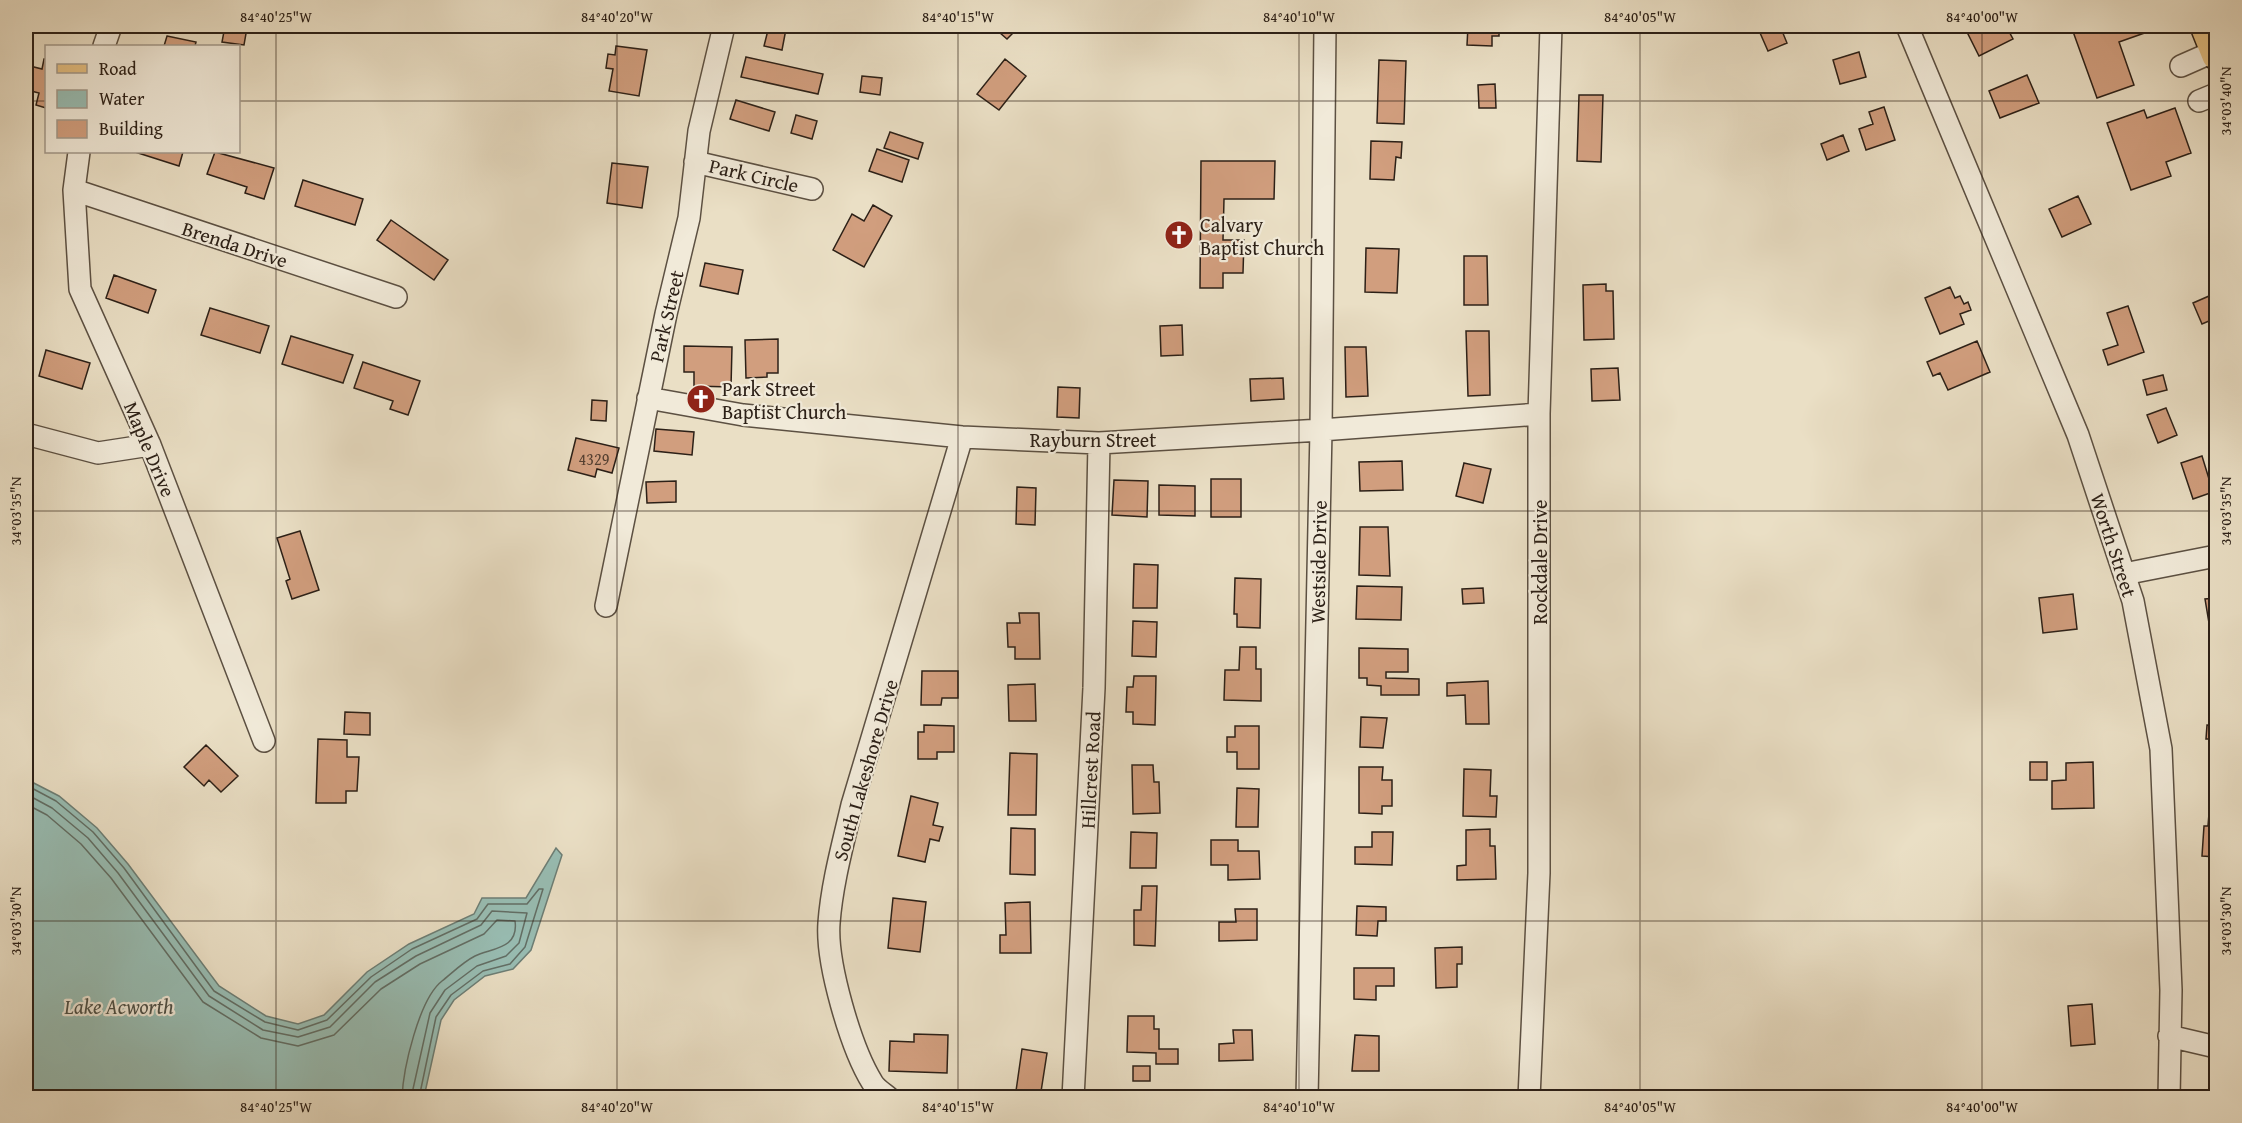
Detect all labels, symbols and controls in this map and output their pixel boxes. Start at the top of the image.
text: 84°40'25"W [240,6,312,27]
text: 84°40'20"W [581,6,653,27]
text: 84°40'15"W [922,6,994,27]
text: 84°40'10"W [1263,6,1335,27]
text: 84°40'05"W [1604,6,1676,27]
text: 84°40'00"W [1946,6,2018,27]
legend [45,45,240,153]
text: Road [99,55,137,82]
text: 34°03'40"N [2215,66,2236,135]
text: Water [99,85,145,112]
text: Building [99,115,163,142]
street label: Park Circle [706,151,802,199]
place label: Calvary Baptist Church [1200,210,1324,262]
street label: Brenda Drive [179,213,291,275]
church icon: Calvary Baptist Church [1163,219,1195,251]
street label: Park Street [641,267,691,365]
place label: Park Street Baptist Church [722,374,846,426]
church icon: Park Street Baptist Church [685,383,717,415]
street label: Maple Drive [117,397,183,501]
street label: Rayburn Street [1030,425,1156,454]
house number: 4329 [579,447,610,471]
text: 34°03'35"N [5,476,26,545]
text: 34°03'35"N [2215,476,2236,545]
street label: Worth Street [2084,489,2144,601]
street label: Westside Drive [1302,500,1334,624]
street label: Rockdale Drive [1525,500,1554,624]
street label: South Lakeshore Drive [825,676,905,864]
street label: Hillcrest Road [1072,710,1108,829]
text: 34°03'30"N [5,886,26,955]
text: 34°03'30"N [2215,886,2236,955]
water label: Lake Acworth [63,991,174,1022]
text: 84°40'25"W [240,1096,312,1117]
text: 84°40'20"W [581,1096,653,1117]
text: 84°40'15"W [922,1096,994,1117]
text: 84°40'10"W [1263,1096,1335,1117]
text: 84°40'05"W [1604,1096,1676,1117]
text: 84°40'00"W [1946,1096,2018,1117]

